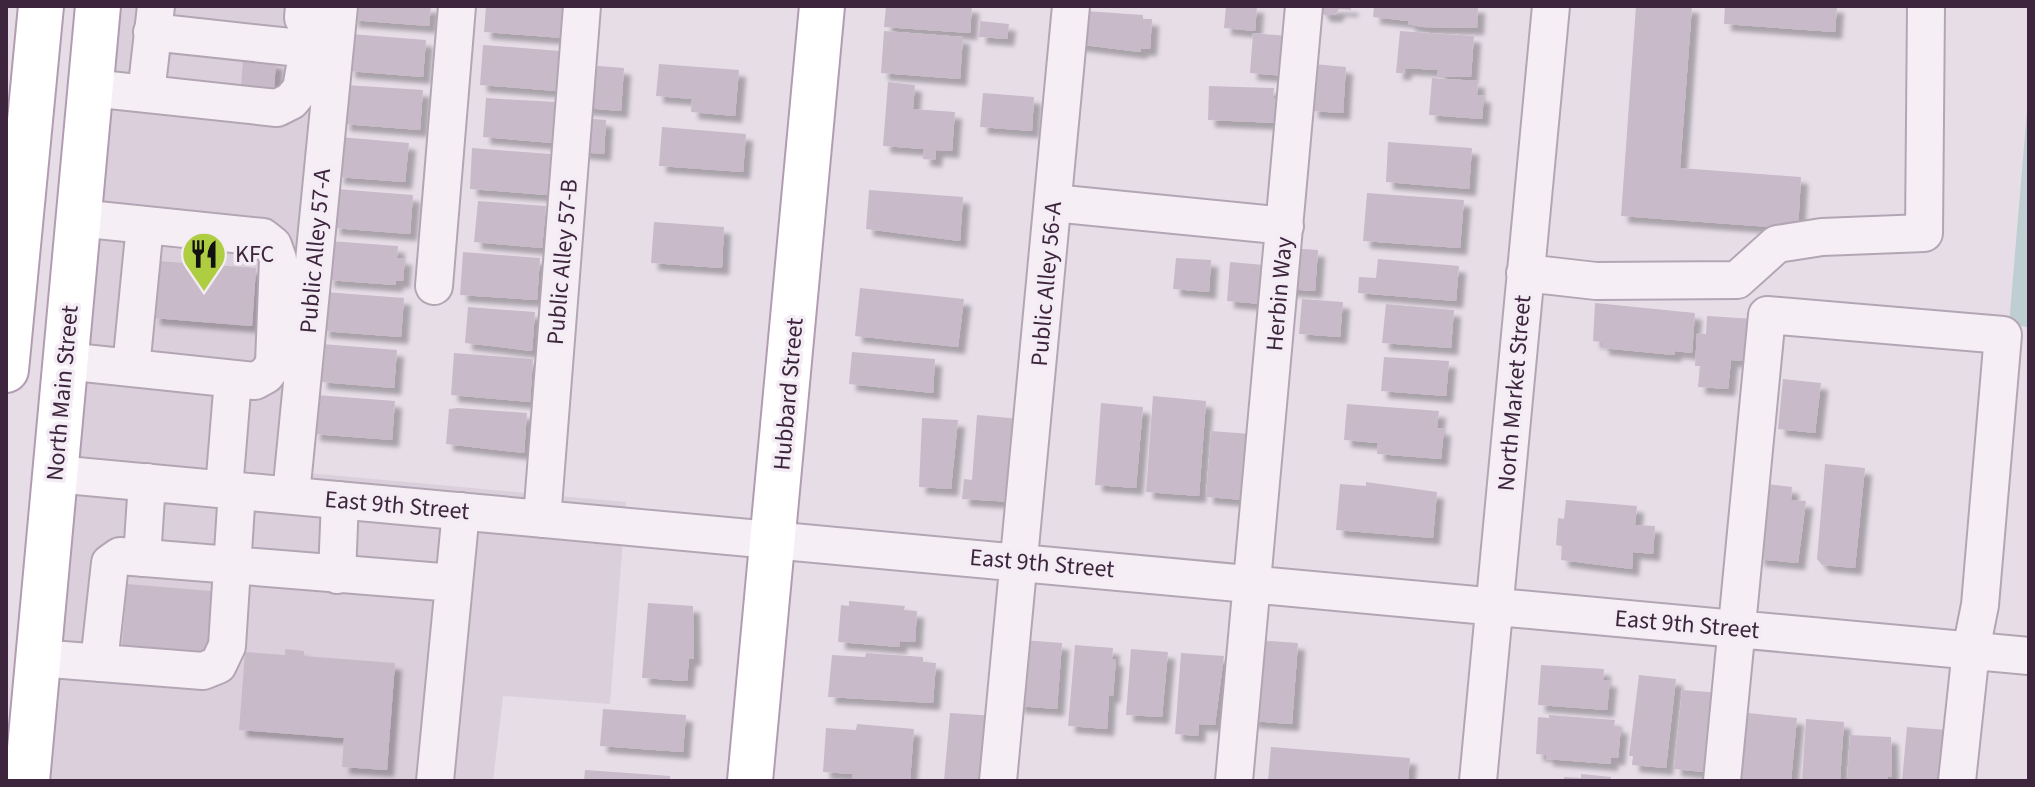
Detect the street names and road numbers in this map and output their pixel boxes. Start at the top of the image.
street label: Public Alley 57-A [291,167,340,335]
street label: Public Alley 57-B [538,178,587,346]
street label: Public Alley 56-A [1022,200,1071,368]
street label: Herbin Way [1257,235,1302,353]
street label: North Market Street [1488,293,1541,493]
street label: North Main Street [37,304,88,482]
street label: Hubbard Street [764,316,813,472]
street label: East 9th Street [323,482,471,529]
street label: East 9th Street [968,540,1116,587]
street label: East 9th Street [1613,601,1761,648]

